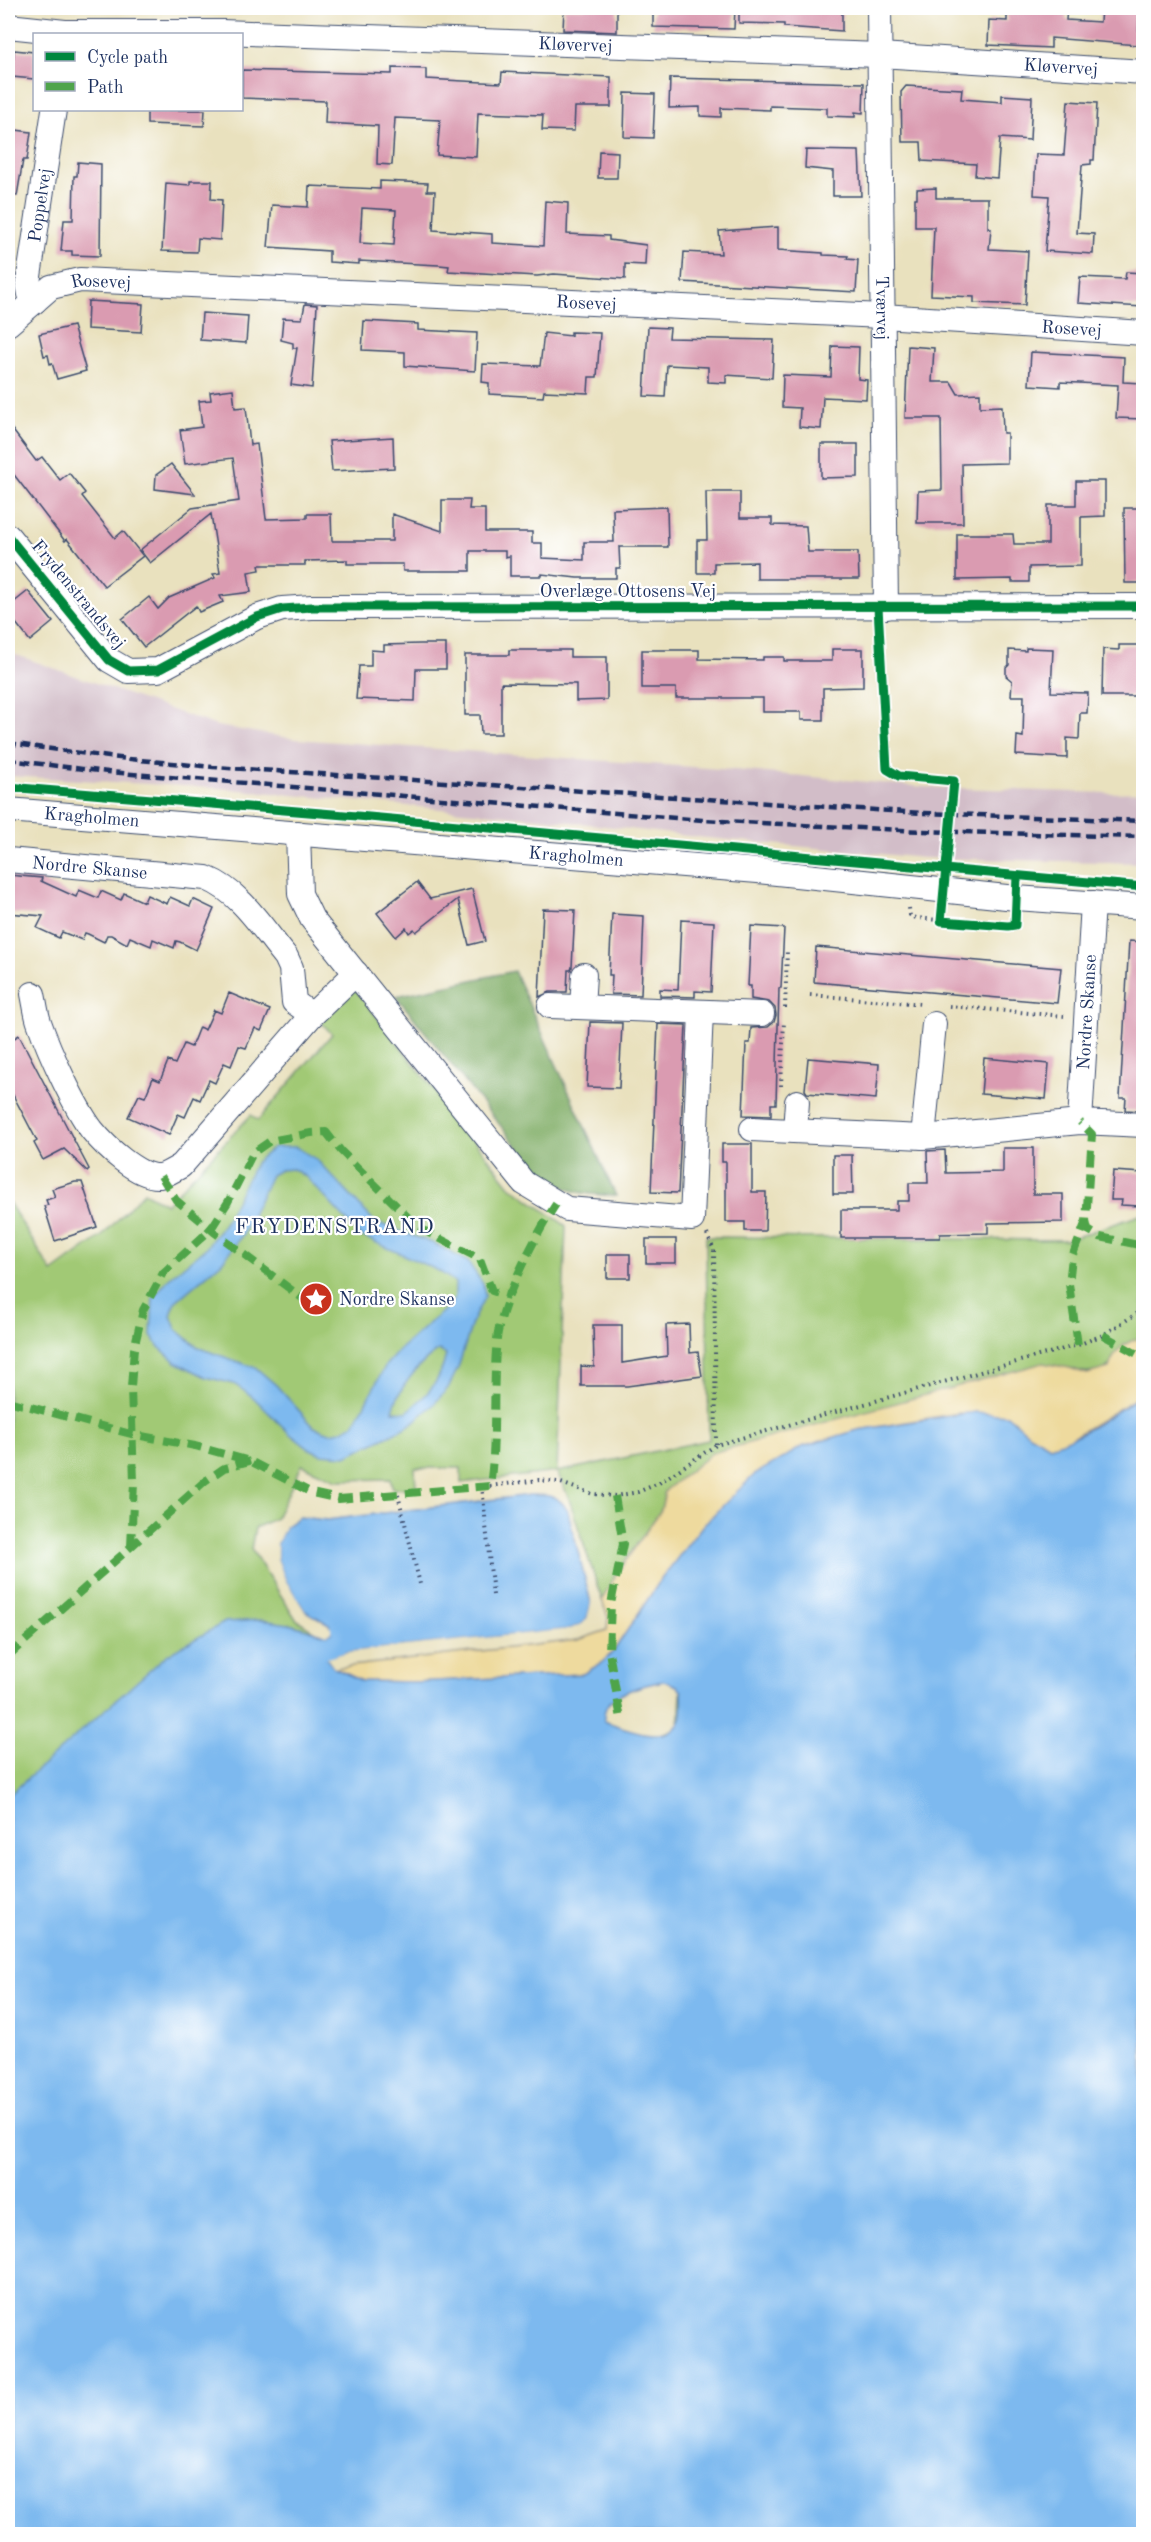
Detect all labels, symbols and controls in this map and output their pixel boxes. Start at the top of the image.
legend [33,33,243,111]
street label: Kløvervej [538,35,613,56]
text: Cycle path [87,49,168,67]
street label: Kløvervej [1023,56,1099,79]
text: Path [87,79,124,97]
street label: Poppelvej [26,167,55,244]
street label: Rosevej [69,271,132,292]
street label: Tværvej [872,276,891,340]
street label: Rosevej [556,293,617,314]
street label: Rosevej [1041,318,1102,340]
street label: Frydenstrandsvej [28,537,129,652]
street label: Overlæge Ottosens Vej [540,583,716,601]
street label: Kragholmen [43,805,140,831]
street label: Kragholmen [528,844,625,870]
street label: Nordre Skanse [31,854,148,883]
street label: Nordre Skanse [1075,954,1100,1070]
district label: FRYDENSTRAND [235,1217,435,1238]
place icon: Nordre Skanse [298,1281,334,1317]
place label: Nordre Skanse [339,1291,455,1309]

